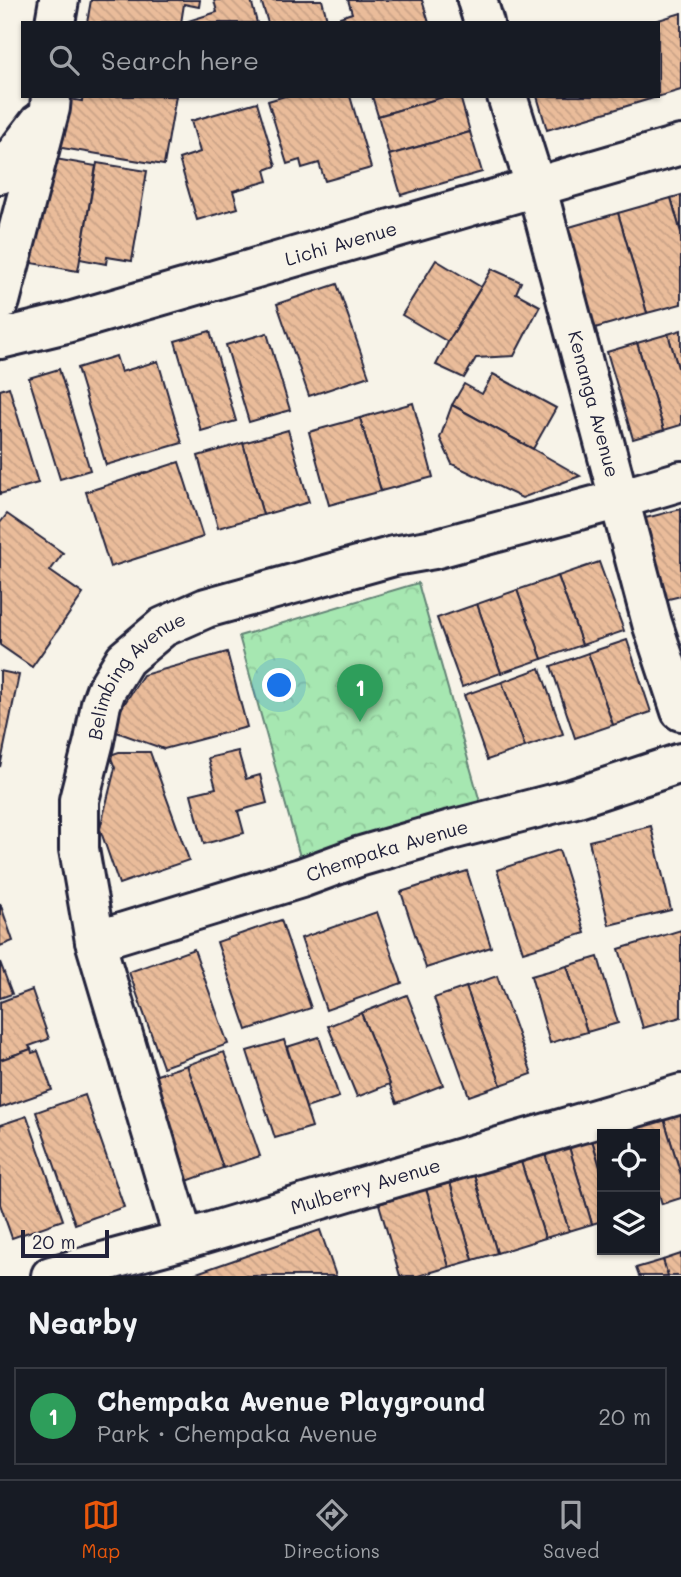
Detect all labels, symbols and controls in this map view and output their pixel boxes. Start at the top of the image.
search box [21,21,660,98]
icon: search [45,41,83,79]
text: Search here [101,43,259,77]
street label: Lichi Avenue [282,215,400,271]
street label: Kenanga Avenue [563,328,626,480]
street label: Belimbing Avenue [81,606,189,742]
pin: 1 [337,664,383,722]
your location [262,668,296,702]
street label: Chempaka Avenue [302,813,471,887]
map controls [597,1129,660,1255]
button: locate [597,1129,660,1192]
street label: Mulberry Avenue [287,1152,443,1220]
button: layers [597,1192,660,1255]
scale bar [21,1227,108,1259]
text: 20 m [32,1229,76,1254]
text: Nearby [28,1302,138,1342]
text: Chempaka Avenue Playground [97,1384,485,1418]
text: 1 [48,1401,58,1431]
text: 20 m [598,1401,651,1431]
text: Park · Chempaka Avenue [97,1418,378,1448]
tab: Map [82,1496,120,1563]
tab: Directions [283,1496,380,1563]
tab: Saved [543,1496,599,1563]

